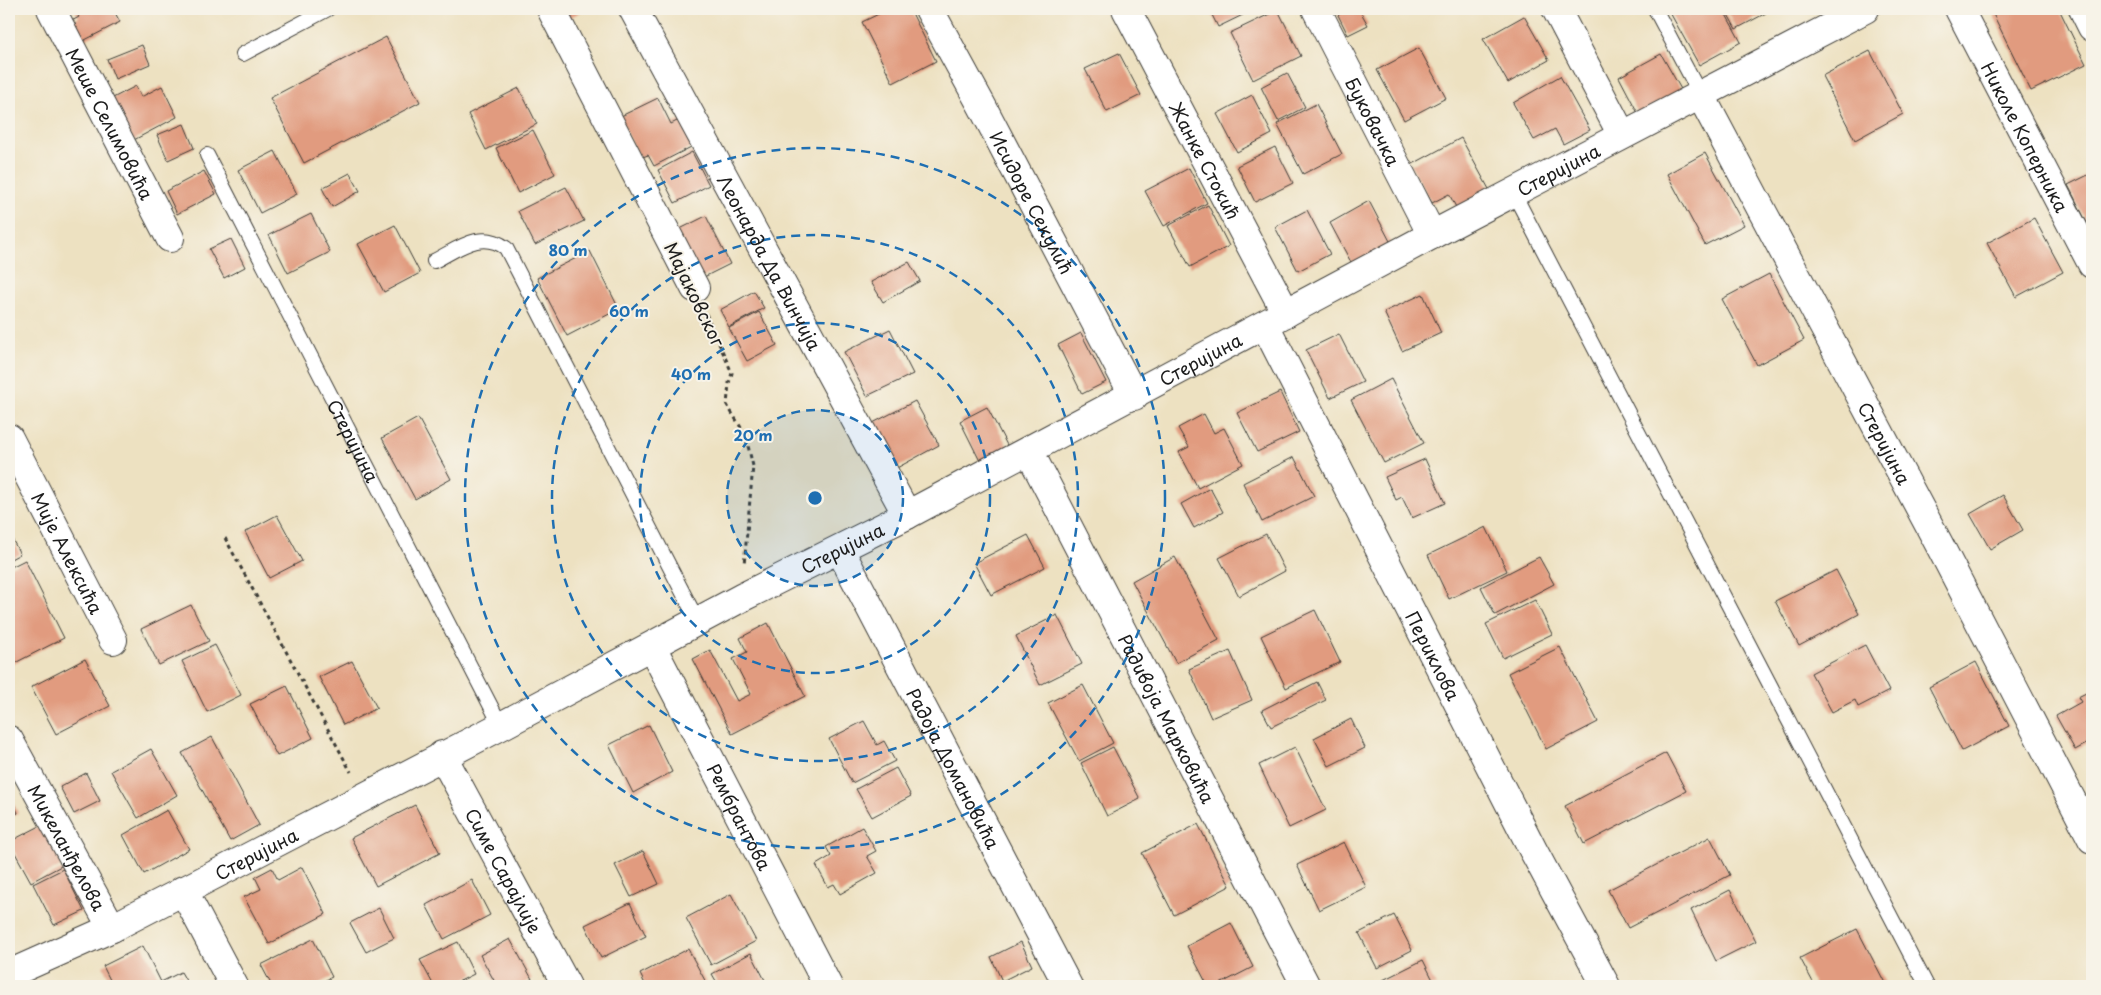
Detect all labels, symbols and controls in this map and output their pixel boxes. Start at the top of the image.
street label: Меше Селимовића [60,43,161,205]
street label: Николе Коперника [1975,57,2076,217]
street label: Буковачка [1339,72,1408,171]
street label: Жанке Стокић [1163,96,1248,224]
street label: Исидоре Секулић [984,126,1081,278]
street label: Стеријина [1512,136,1605,202]
street label: Леонарда Да Винчија [712,170,829,356]
street label: Мајаковског [658,237,733,352]
text: 80 m [548,238,588,261]
text: 60 m [609,299,649,322]
street label: Стеријина [1154,325,1247,392]
text: 40 m [671,362,711,385]
street label: Стеријина [321,394,387,487]
street label: Стеријина [1852,397,1919,490]
text: 20 m [734,423,772,446]
street label: Мије Алексића [25,487,111,619]
centre of rings [806,489,824,507]
street label: Стеријина [796,515,889,580]
street label: Периклова [1400,606,1468,706]
street label: Радивоја Марковића [1112,629,1223,808]
street label: Радоја Домановића [901,683,1008,854]
street label: Рембрантова [701,758,779,875]
street label: Микеланђелова [22,779,114,916]
street label: Симе Сарајлије [459,803,549,938]
street label: Стеријина [210,820,303,886]

